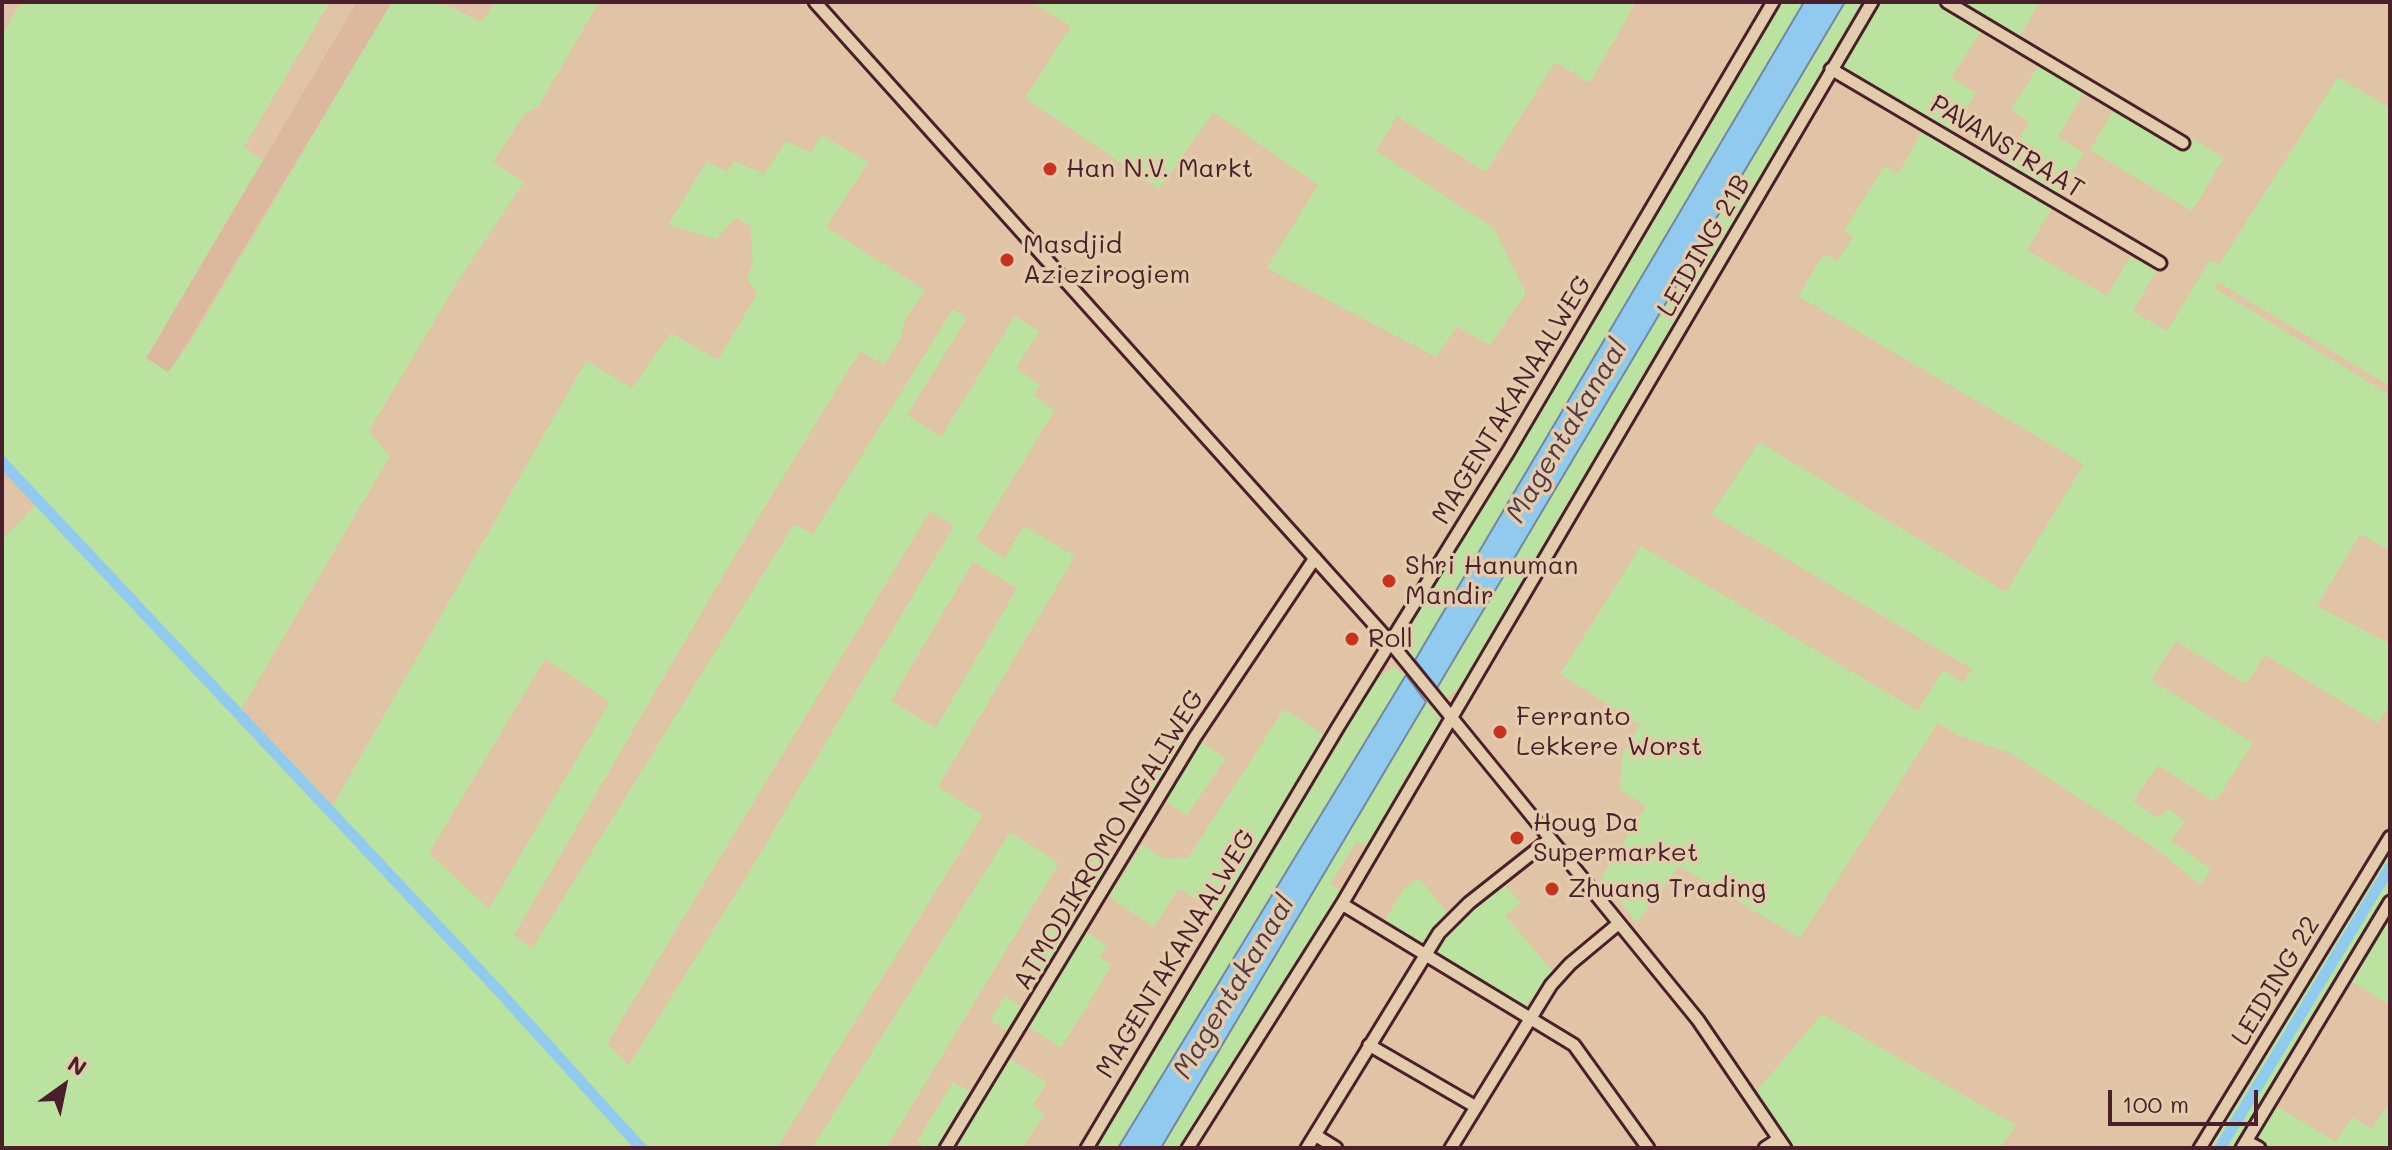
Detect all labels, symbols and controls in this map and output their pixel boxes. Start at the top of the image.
street label: PAVANSTRAAT [1924,89,2090,205]
place label: Han N.V. Markt [1066,153,1253,185]
marker: Han N.V. Markt [1041,160,1059,178]
street label: LEIDING 21B [1651,170,1757,322]
place label: Masdjid Aziezirogiem [1023,229,1190,290]
marker: Masdjid Aziezirogiem [998,251,1016,269]
street label: MAGENTAKANAALWEG [1425,270,1599,530]
water label: Magentakanaal [1499,333,1635,529]
place label: Shri Hanuman Mandir [1405,550,1578,612]
marker: Shri Hanuman Mandir [1380,572,1398,590]
place label: Roll [1368,623,1413,655]
marker: Roll [1343,630,1361,648]
street label: ATMODIKROMO NGALIWEG [1007,684,1211,996]
place label: Ferranto Lekkere Worst [1516,701,1702,762]
marker: Ferranto Lekkere Worst [1491,723,1509,741]
place label: Houg Da Supermarket [1533,807,1698,868]
street label: MAGENTAKANAALWEG [1089,824,1263,1084]
marker: Houg Da Supermarket [1508,829,1526,847]
place label: Zhuang Trading [1568,873,1766,905]
marker: Zhuang Trading [1543,880,1561,898]
water label: Magentakanaal [1166,889,1302,1085]
street label: LEIDING 22 [2225,911,2327,1051]
north arrow [24,1046,104,1126]
text: N [62,1049,92,1082]
scale bar [2112,1074,2262,1124]
text: 100 m [2122,1088,2189,1119]

